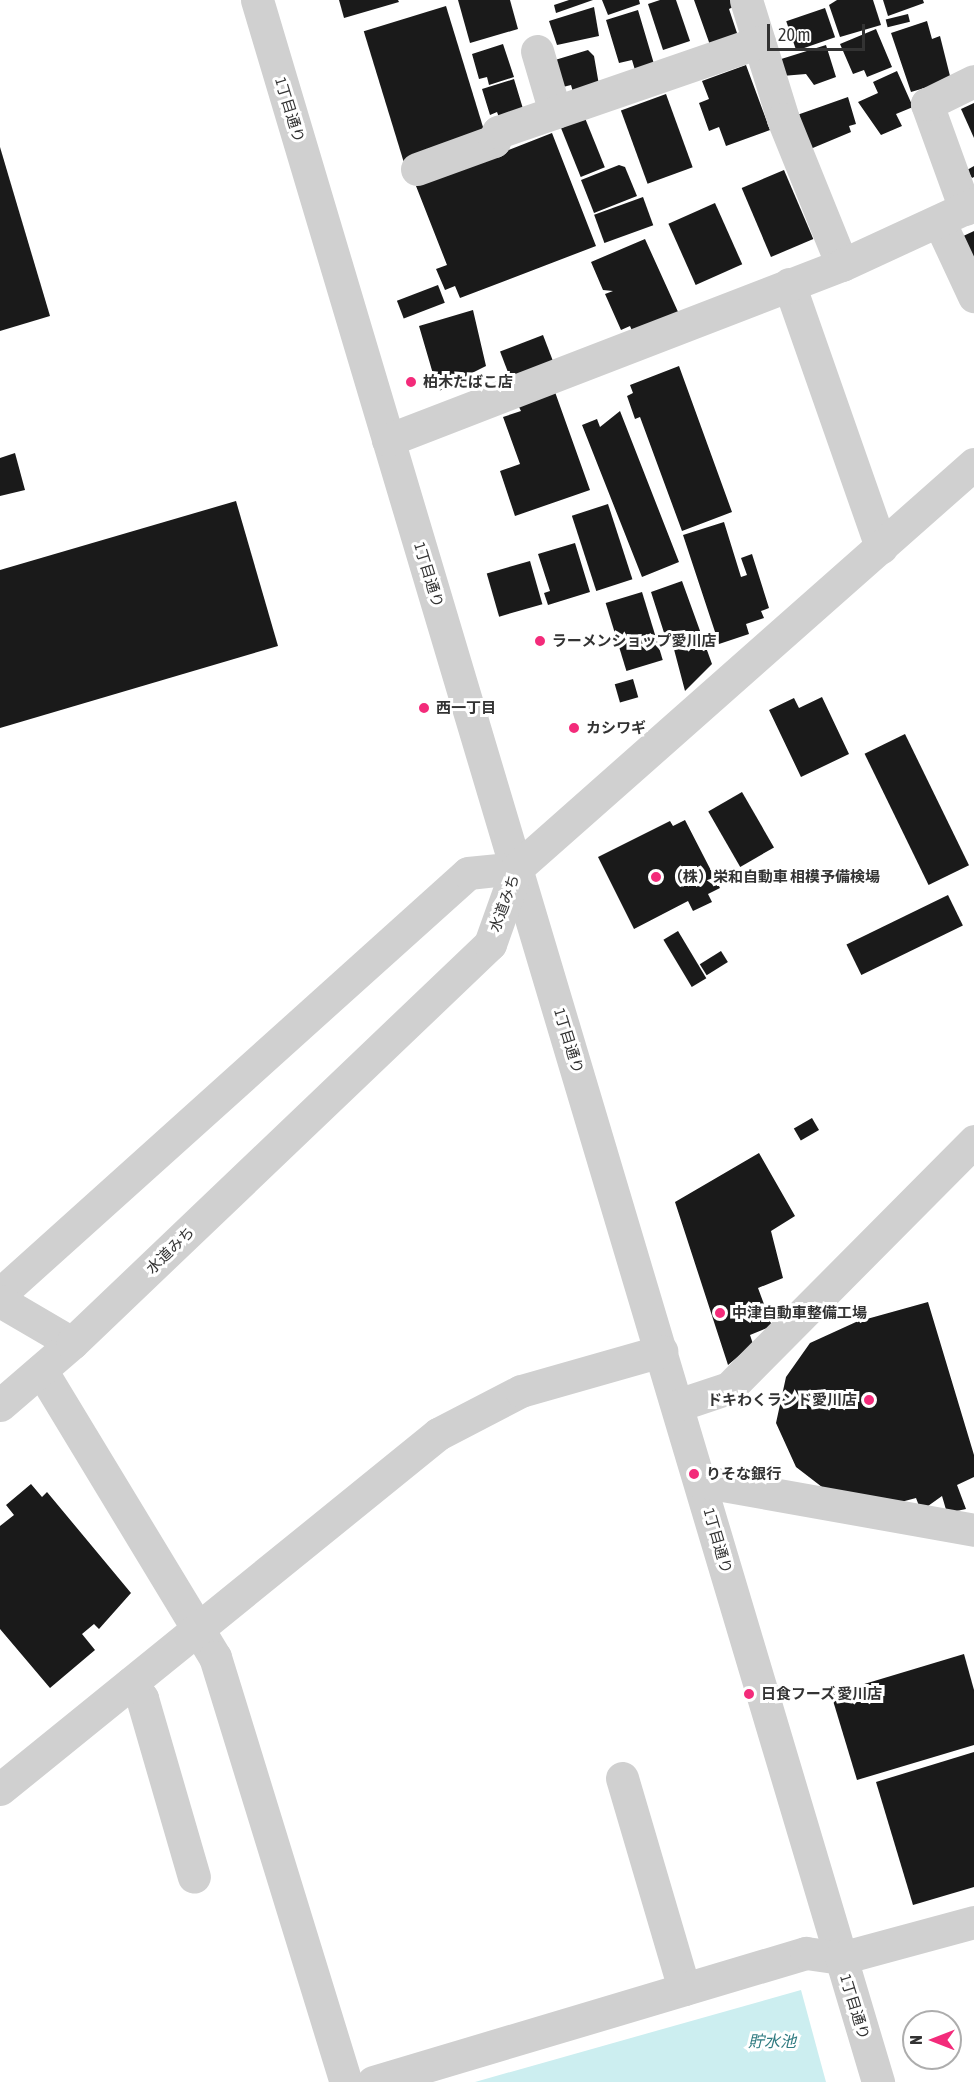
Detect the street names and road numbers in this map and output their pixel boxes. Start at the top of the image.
street label: 1丁目通り [272,75,308,145]
street label: 1丁目通り [411,540,447,610]
street label: 水道みち [485,872,523,934]
street label: 1丁目通り [551,1006,587,1076]
street label: 水道みち [142,1223,198,1277]
street label: 1丁目通り [700,1506,736,1576]
street label: 1丁目通り [837,1972,873,2042]

